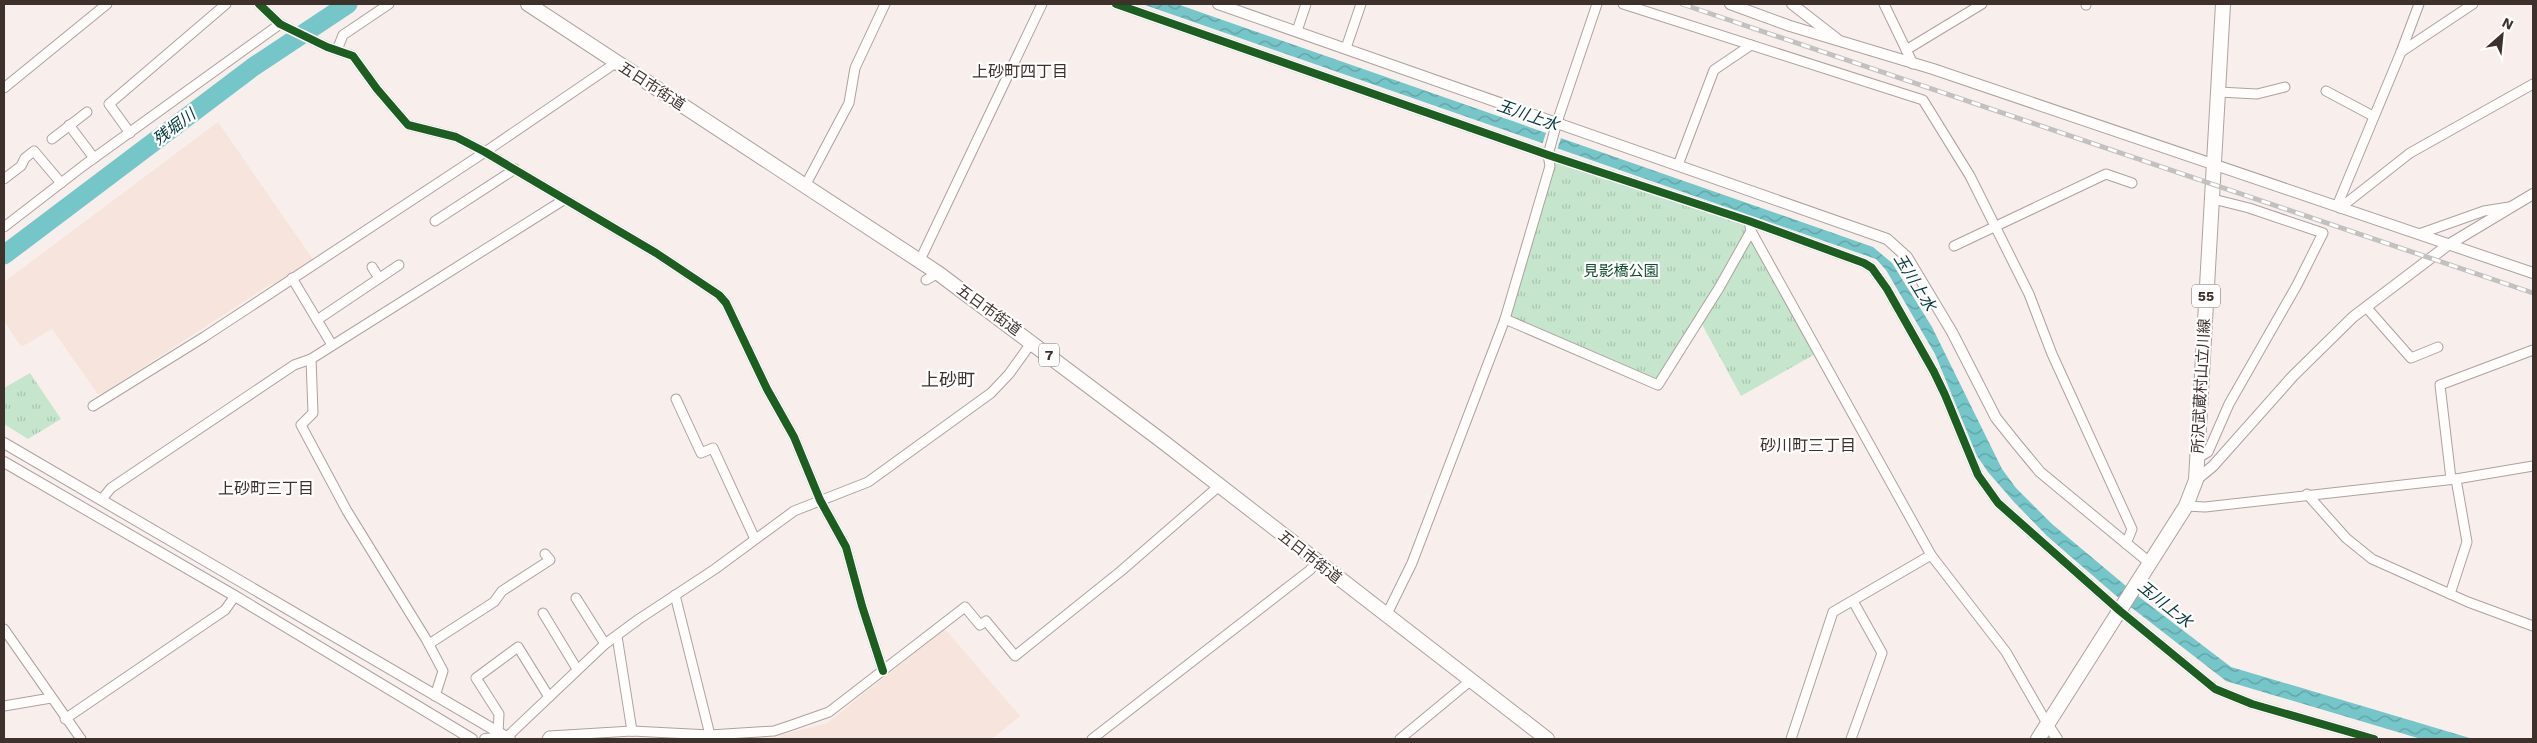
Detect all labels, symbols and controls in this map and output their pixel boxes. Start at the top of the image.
north arrow [2477,10,2527,60]
text: N [2500,14,2516,33]
street label: 五日市街道 [616,58,688,114]
district label: 上砂町四丁目 [972,62,1068,81]
water label: 玉川上水 [1495,96,1563,135]
water label: 残堀川 [149,104,200,149]
water label: 玉川上水 [1890,250,1941,316]
park label: 見影橋公園 [1583,262,1659,280]
street label: 五日市街道 [953,281,1025,339]
road number: 55 [2192,284,2220,308]
street label: 所沢武蔵村山立川線 [2188,318,2214,454]
road number: 7 [1039,344,1059,366]
district label: 上砂町 [921,369,975,390]
district label: 砂川町三丁目 [1760,436,1856,455]
district label: 上砂町三丁目 [218,479,314,498]
street label: 五日市街道 [1275,527,1345,587]
water label: 玉川上水 [2134,576,2197,633]

